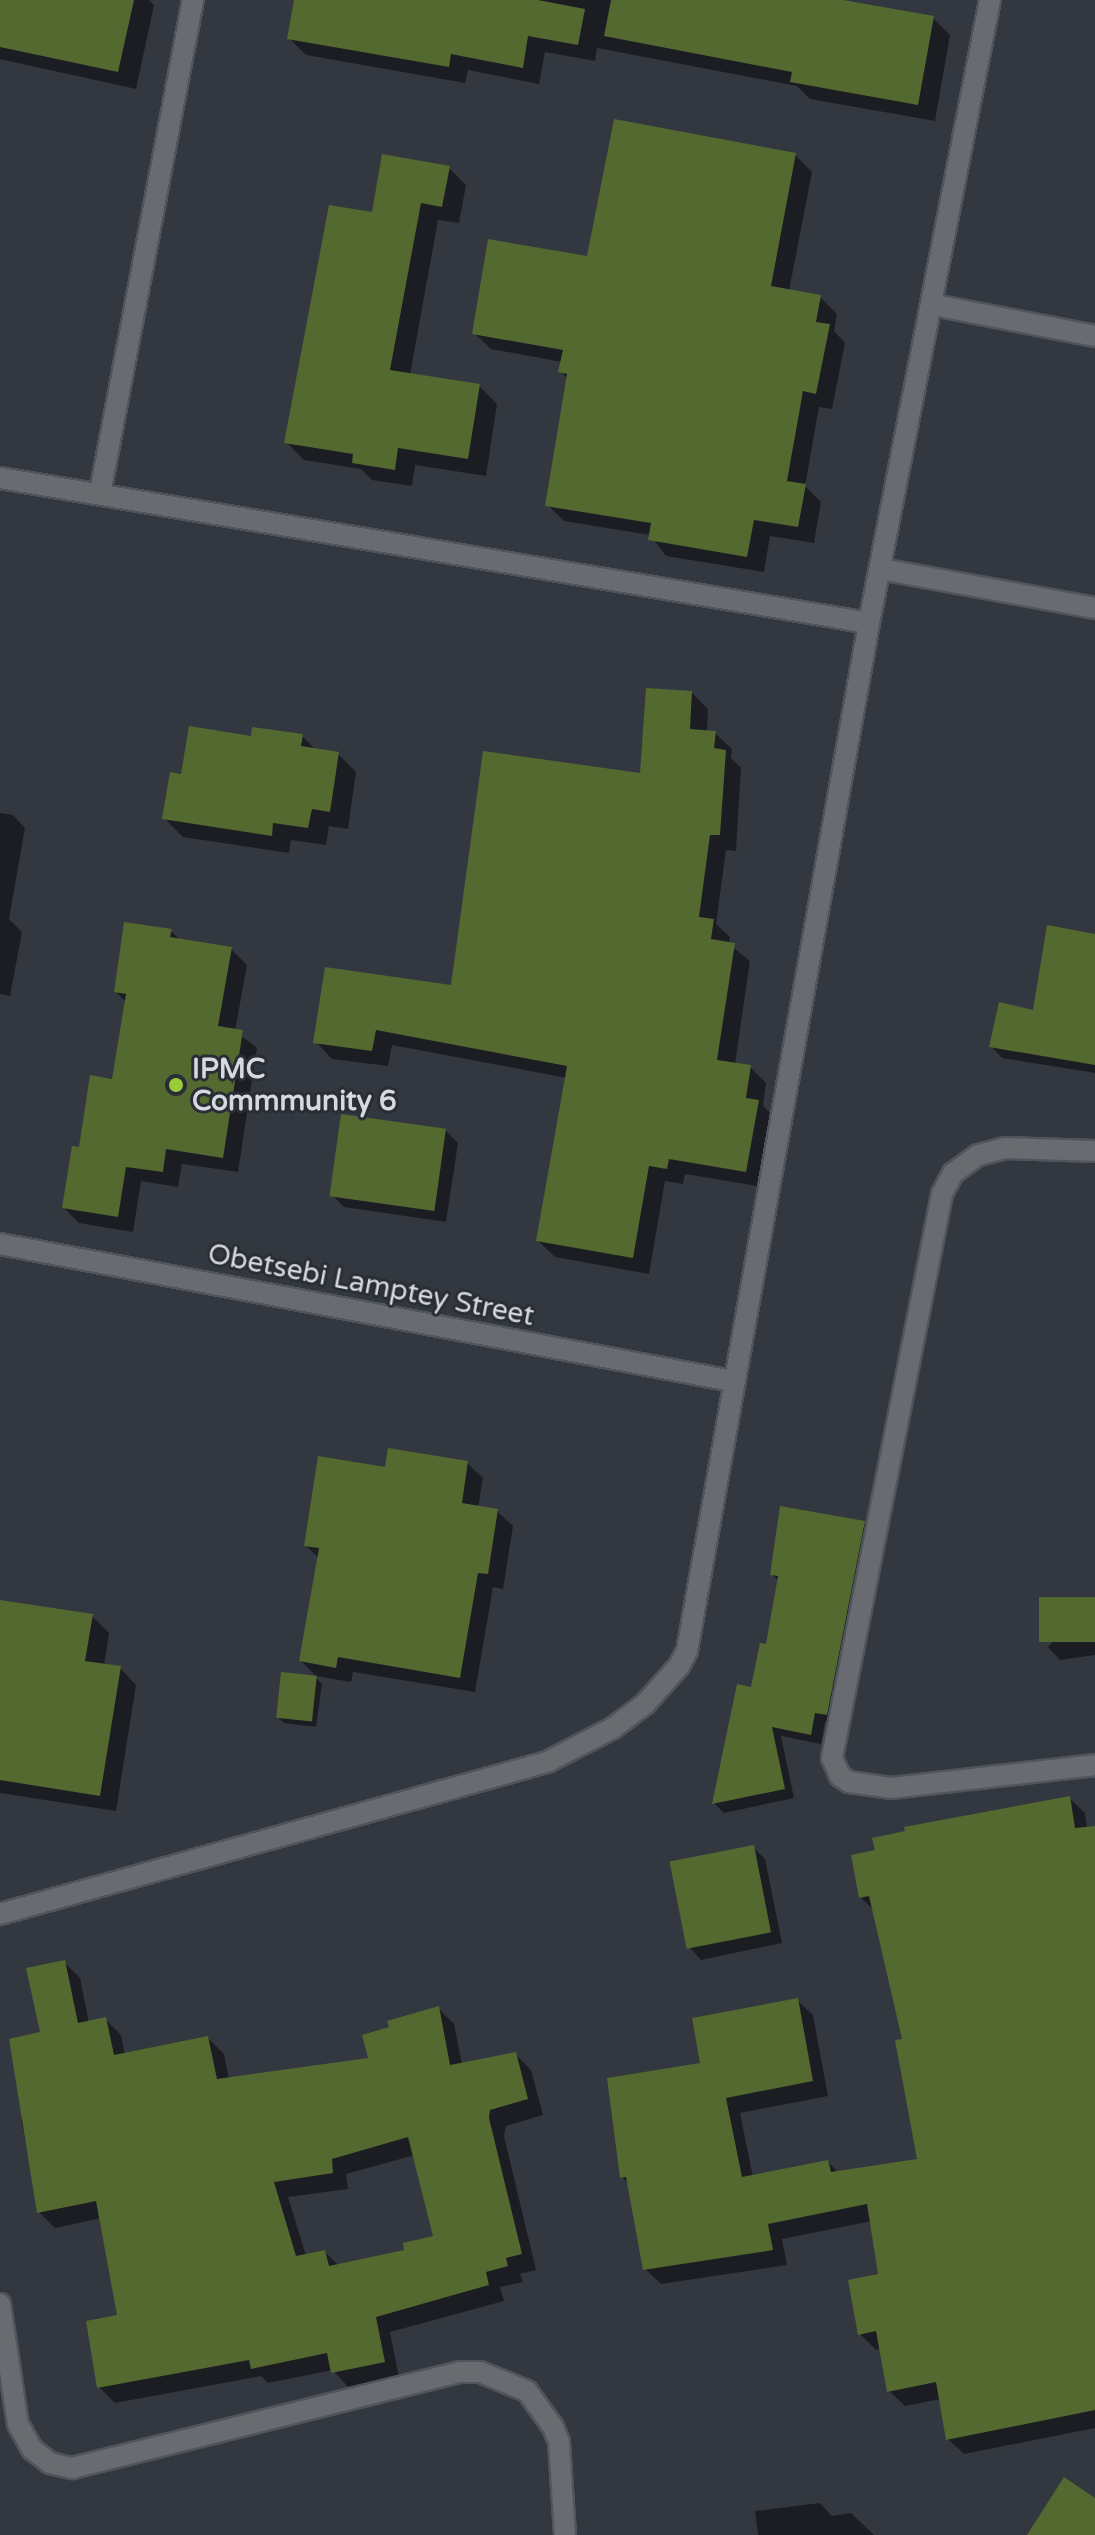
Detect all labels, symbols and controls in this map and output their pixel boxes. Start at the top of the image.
place label: IPMC Commmunity 6 [192,1052,397,1118]
marker: IPMC Commmunity 6 [167,1076,185,1094]
street label: Obetsebi Lamptey Street [205,1237,537,1333]

